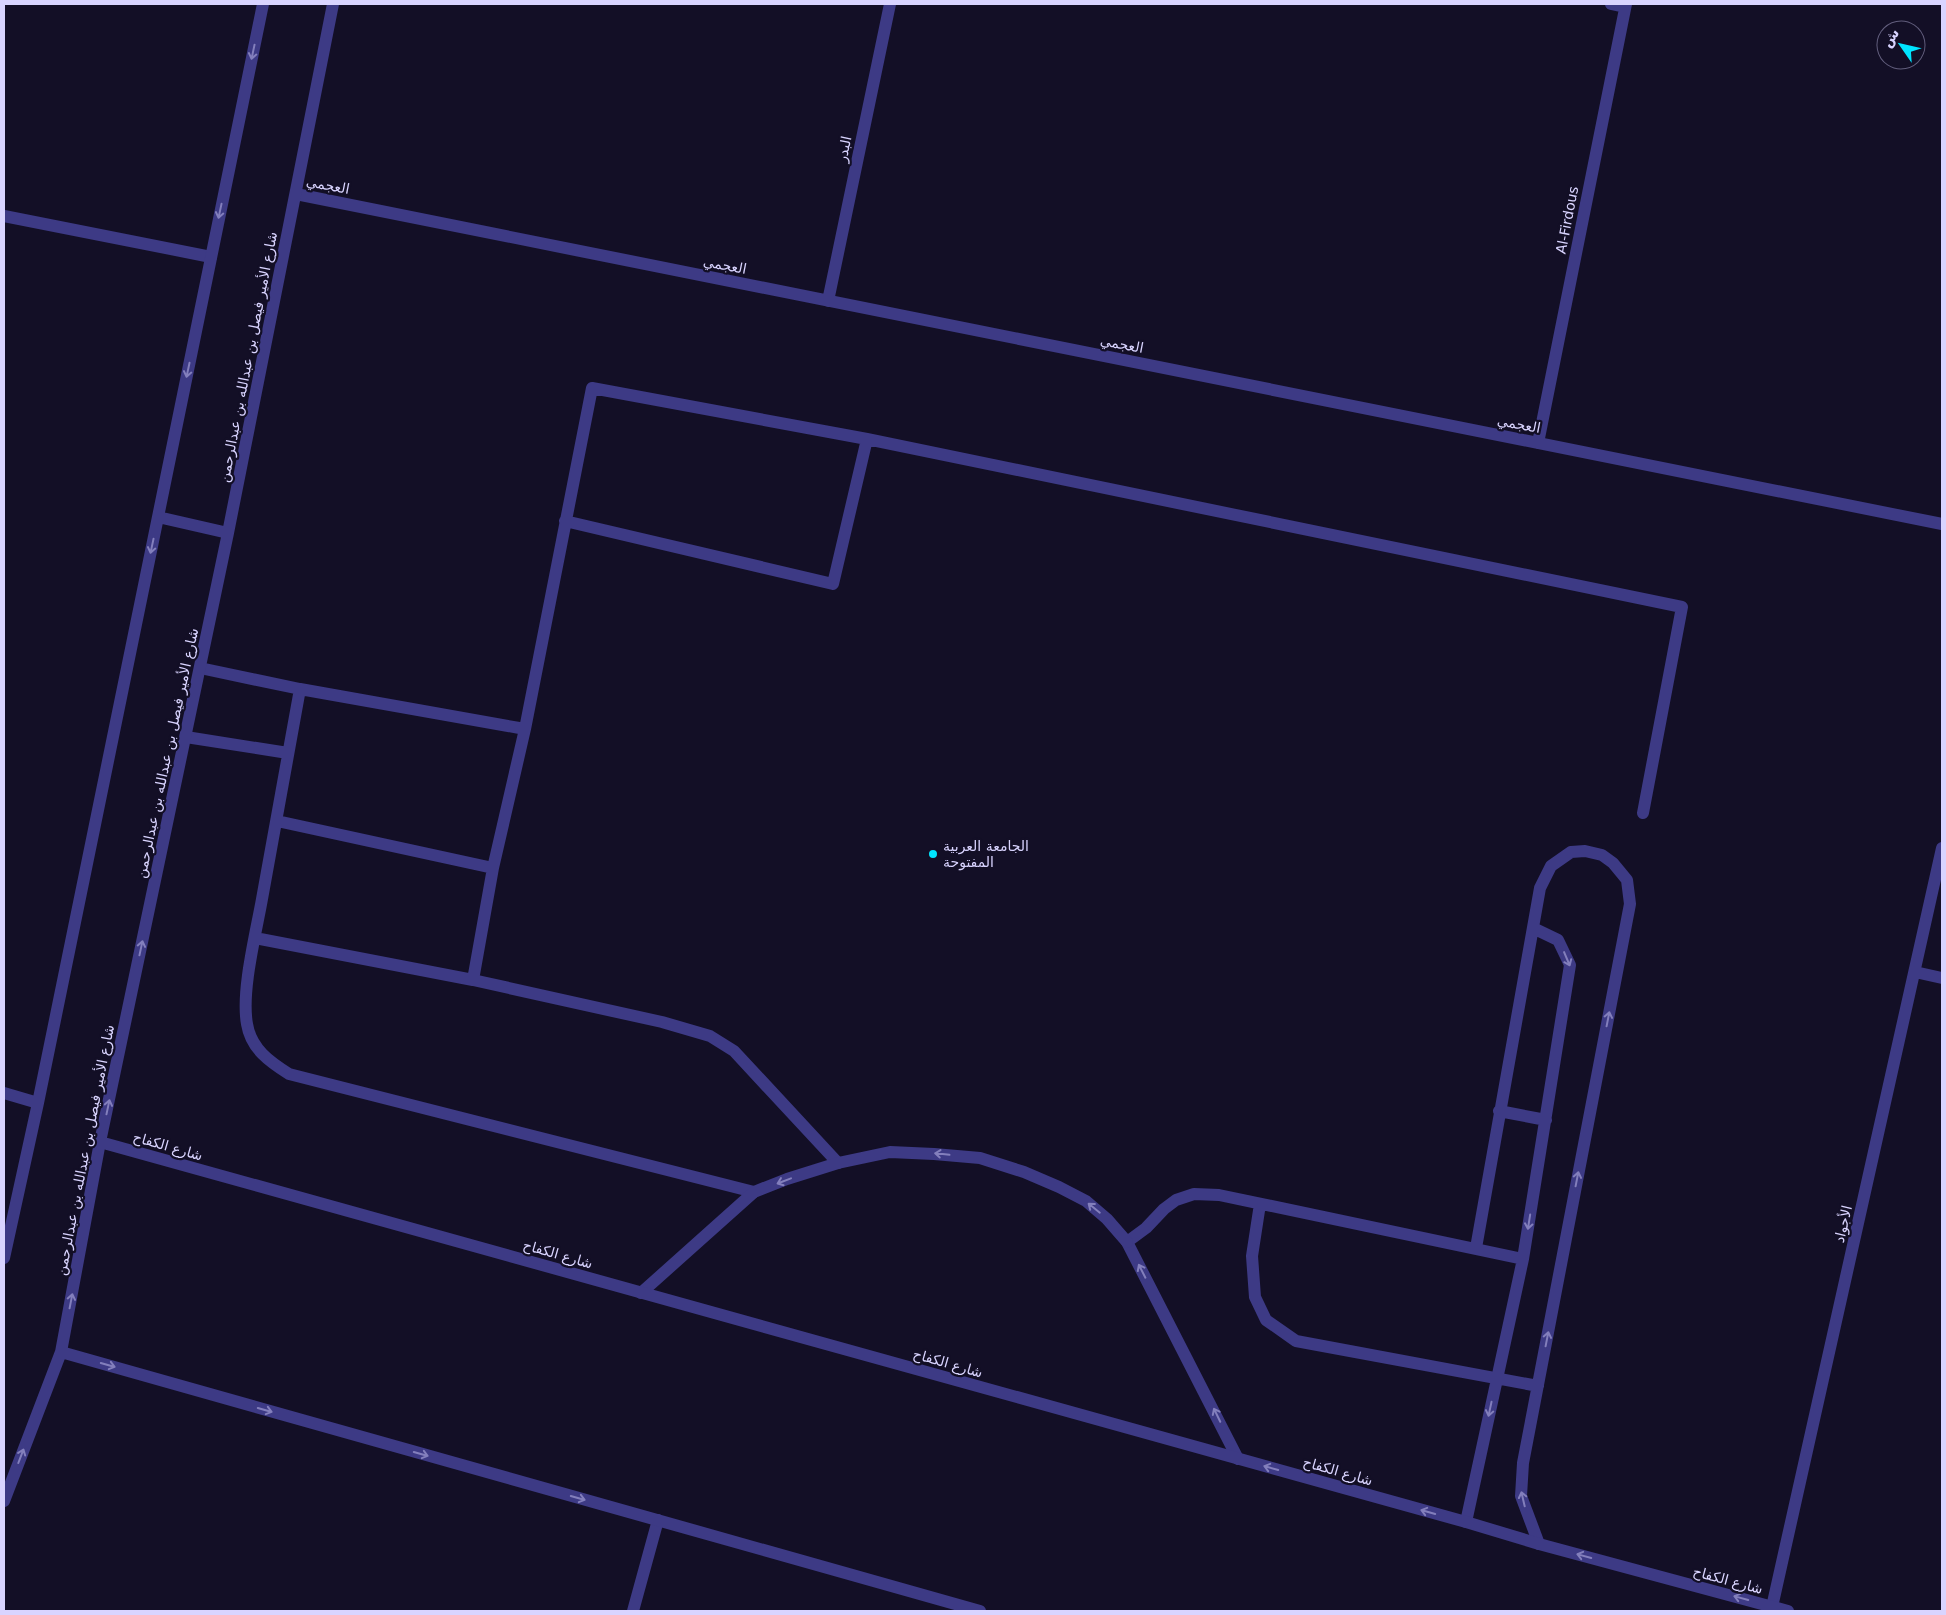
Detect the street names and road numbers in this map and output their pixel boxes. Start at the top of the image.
street label: البدر [833,134,856,165]
street label: العجمي [305,173,351,198]
street label: Al-Firdous [1553,185,1581,255]
street label: شارع الأمير فيصل بن عبدالله بن عبدالرحمن [215,230,281,484]
street label: العجمي [702,253,748,278]
street label: العجمي [1099,332,1145,357]
street label: العجمي [1496,412,1542,437]
street label: شارع الأمير فيصل بن عبدالله بن عبدالرحمن [132,626,202,880]
street label: شارع الأمير فيصل بن عبدالله بن عبدالرحمن [52,1023,118,1277]
street label: شارع الكفاح [131,1128,205,1165]
street label: الأجواد [1830,1204,1856,1244]
street label: شارع الكفاح [521,1236,595,1273]
street label: شارع الكفاح [911,1345,985,1382]
street label: شارع الكفاح [1301,1453,1375,1490]
street label: شارع الكفاح [1691,1563,1765,1598]

